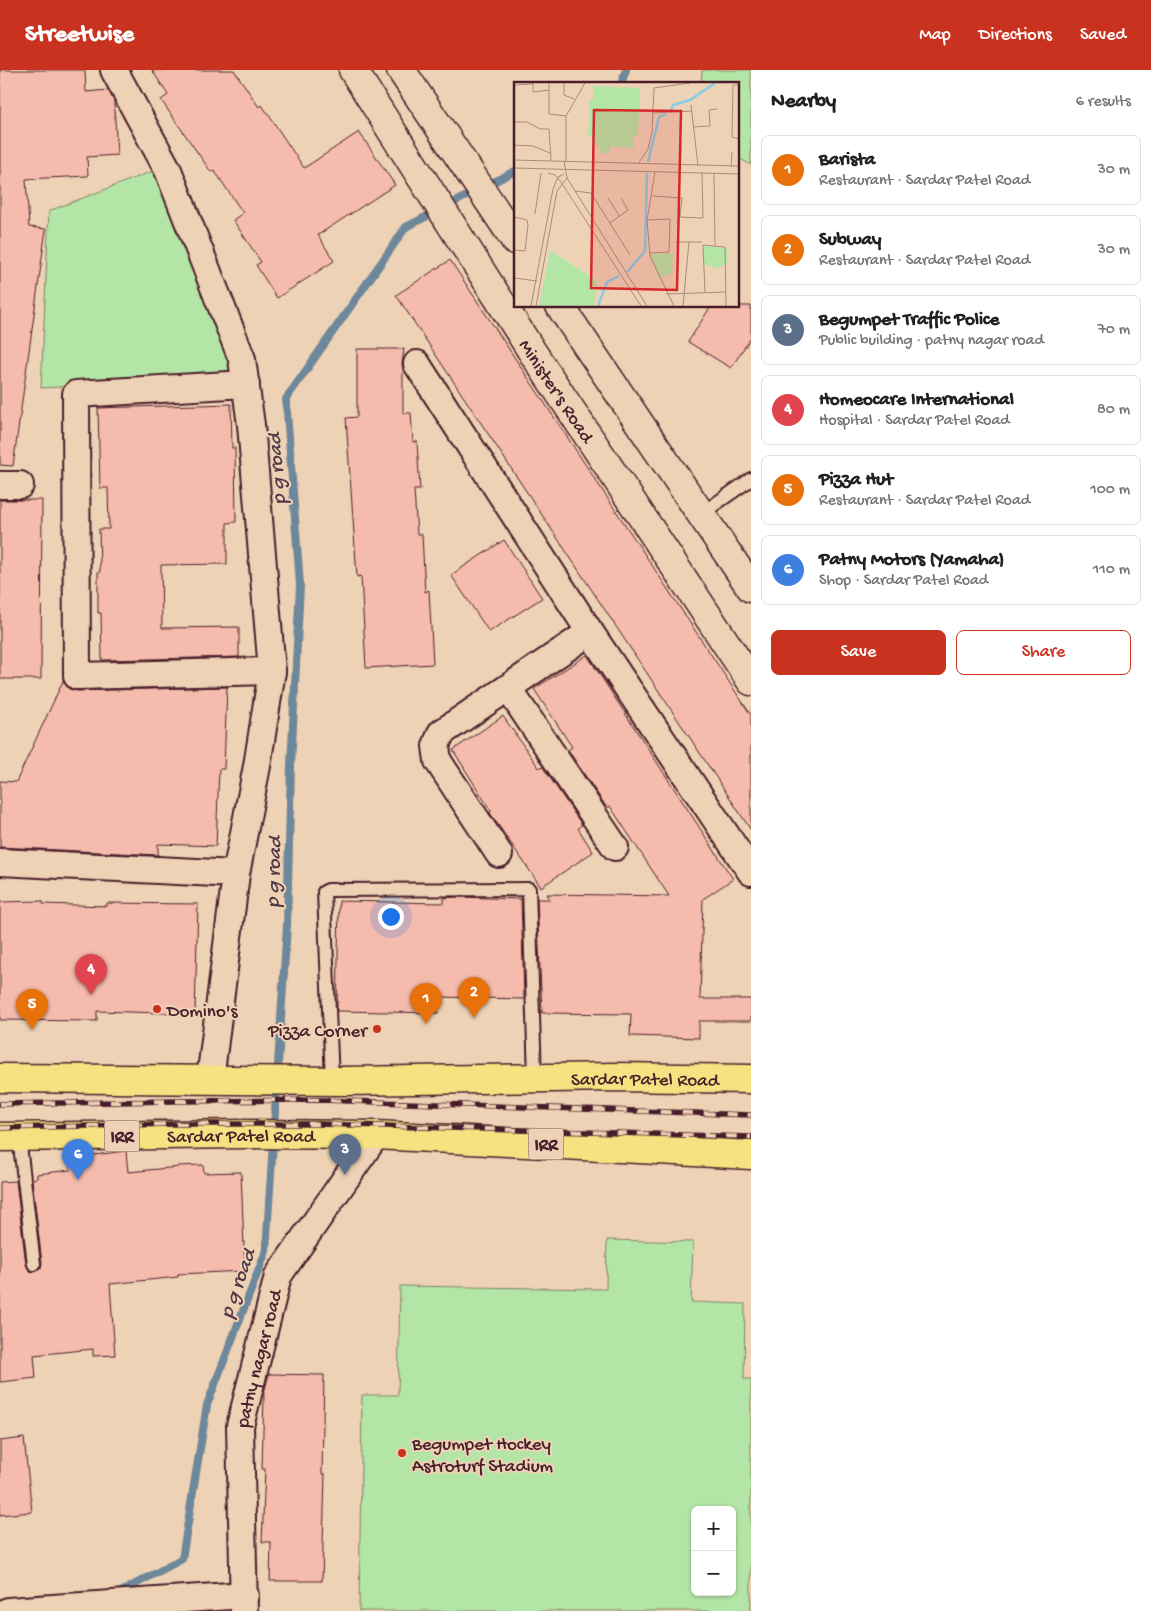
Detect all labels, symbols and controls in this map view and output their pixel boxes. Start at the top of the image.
text: Streetwise [25,21,134,50]
text: Map [919,25,951,46]
text: Directions [979,25,1052,46]
text: Saved [1080,25,1126,46]
inset map [514,82,738,308]
text: Nearby [771,90,836,115]
text: 6 results [1076,93,1131,112]
text: Barista [819,149,875,172]
text: 1 [785,161,791,180]
text: 30 m [1097,161,1130,180]
text: Restaurant · Sardar Patel Road [819,172,1030,191]
text: Subway [819,229,881,252]
text: 2 [784,241,792,260]
text: 30 m [1097,241,1130,260]
text: Restaurant · Sardar Patel Road [819,252,1030,271]
text: Begumpet Traffic Police [819,309,999,332]
text: 3 [784,321,792,340]
text: 70 m [1097,321,1130,340]
text: Public building · patny nagar road [819,332,1044,351]
street label: Minister's Road [512,336,598,450]
text: Homeocare International [819,389,1014,412]
text: 4 [784,401,792,420]
text: 80 m [1097,401,1130,420]
text: Hospital · Sardar Patel Road [819,412,1010,431]
water label: p g road [264,430,292,505]
text: Pizza Hut [819,469,893,492]
text: 5 [784,481,792,500]
text: 100 m [1090,481,1130,500]
text: Restaurant · Sardar Patel Road [819,492,1030,511]
text: Patny Motors (Yamaha) [819,549,1004,572]
text: 6 [784,561,792,580]
text: 110 m [1093,561,1130,580]
text: Shop · Sardar Patel Road [819,572,988,591]
button: Save [771,630,946,675]
button: Share [956,630,1131,675]
water label: p g road [263,834,288,908]
your location [378,904,404,930]
pin: 4 [75,954,107,995]
pin: 2 [458,977,490,1018]
pin: 1 [410,983,442,1024]
pin: 5 [16,989,48,1030]
place label: Domino's [165,1001,239,1024]
marker: Domino's [151,1003,163,1015]
place label: Pizza Corner [267,1021,369,1044]
marker: Pizza Corner [371,1023,383,1035]
street label: Sardar Patel Road [571,1069,721,1094]
road number: IRR [104,1120,140,1152]
street label: Sardar Patel Road [167,1126,317,1150]
road number: IRR [528,1128,564,1160]
pin: 3 [329,1134,361,1175]
pin: 6 [62,1139,94,1180]
water label: p g road [216,1245,263,1321]
street label: patny nagar road [232,1286,290,1431]
place label: Begumpet Hockey Astroturf Stadium [411,1434,554,1479]
marker: Begumpet Hockey Astroturf Stadium [396,1447,408,1459]
map controls [691,1506,736,1596]
button: + [691,1506,736,1551]
button: − [691,1551,736,1596]

